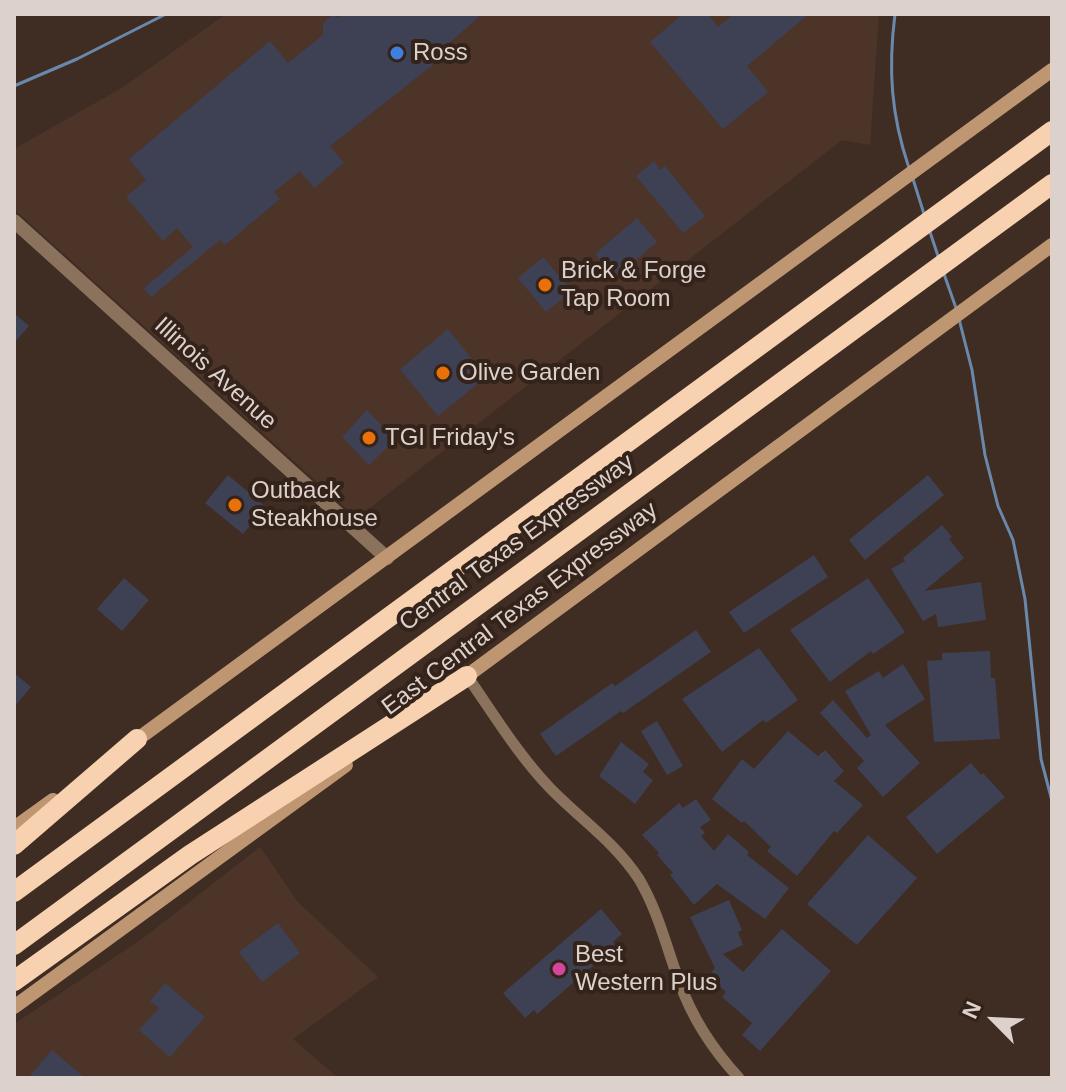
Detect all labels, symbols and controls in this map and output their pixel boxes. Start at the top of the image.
place label: Ross [413,39,468,67]
marker: Ross [388,44,406,62]
place label: Brick & Forge Tap Room [561,257,706,313]
marker: Brick & Forge Tap Room [536,276,554,294]
street label: Illinois Avenue [148,312,282,436]
place label: Olive Garden [459,359,600,387]
marker: Olive Garden [434,364,452,382]
place label: TGI Friday's [385,424,515,452]
marker: TGI Friday's [360,429,378,447]
street label: Central Texas Expressway [394,448,640,638]
place label: Outback Steakhouse [251,477,378,533]
marker: Outback Steakhouse [226,496,244,514]
street label: East Central Texas Expressway [377,496,663,722]
place label: Best Western Plus [575,941,717,997]
marker: Best Western Plus [550,960,568,978]
north arrow [954,980,1034,1060]
text: N [957,998,986,1022]

